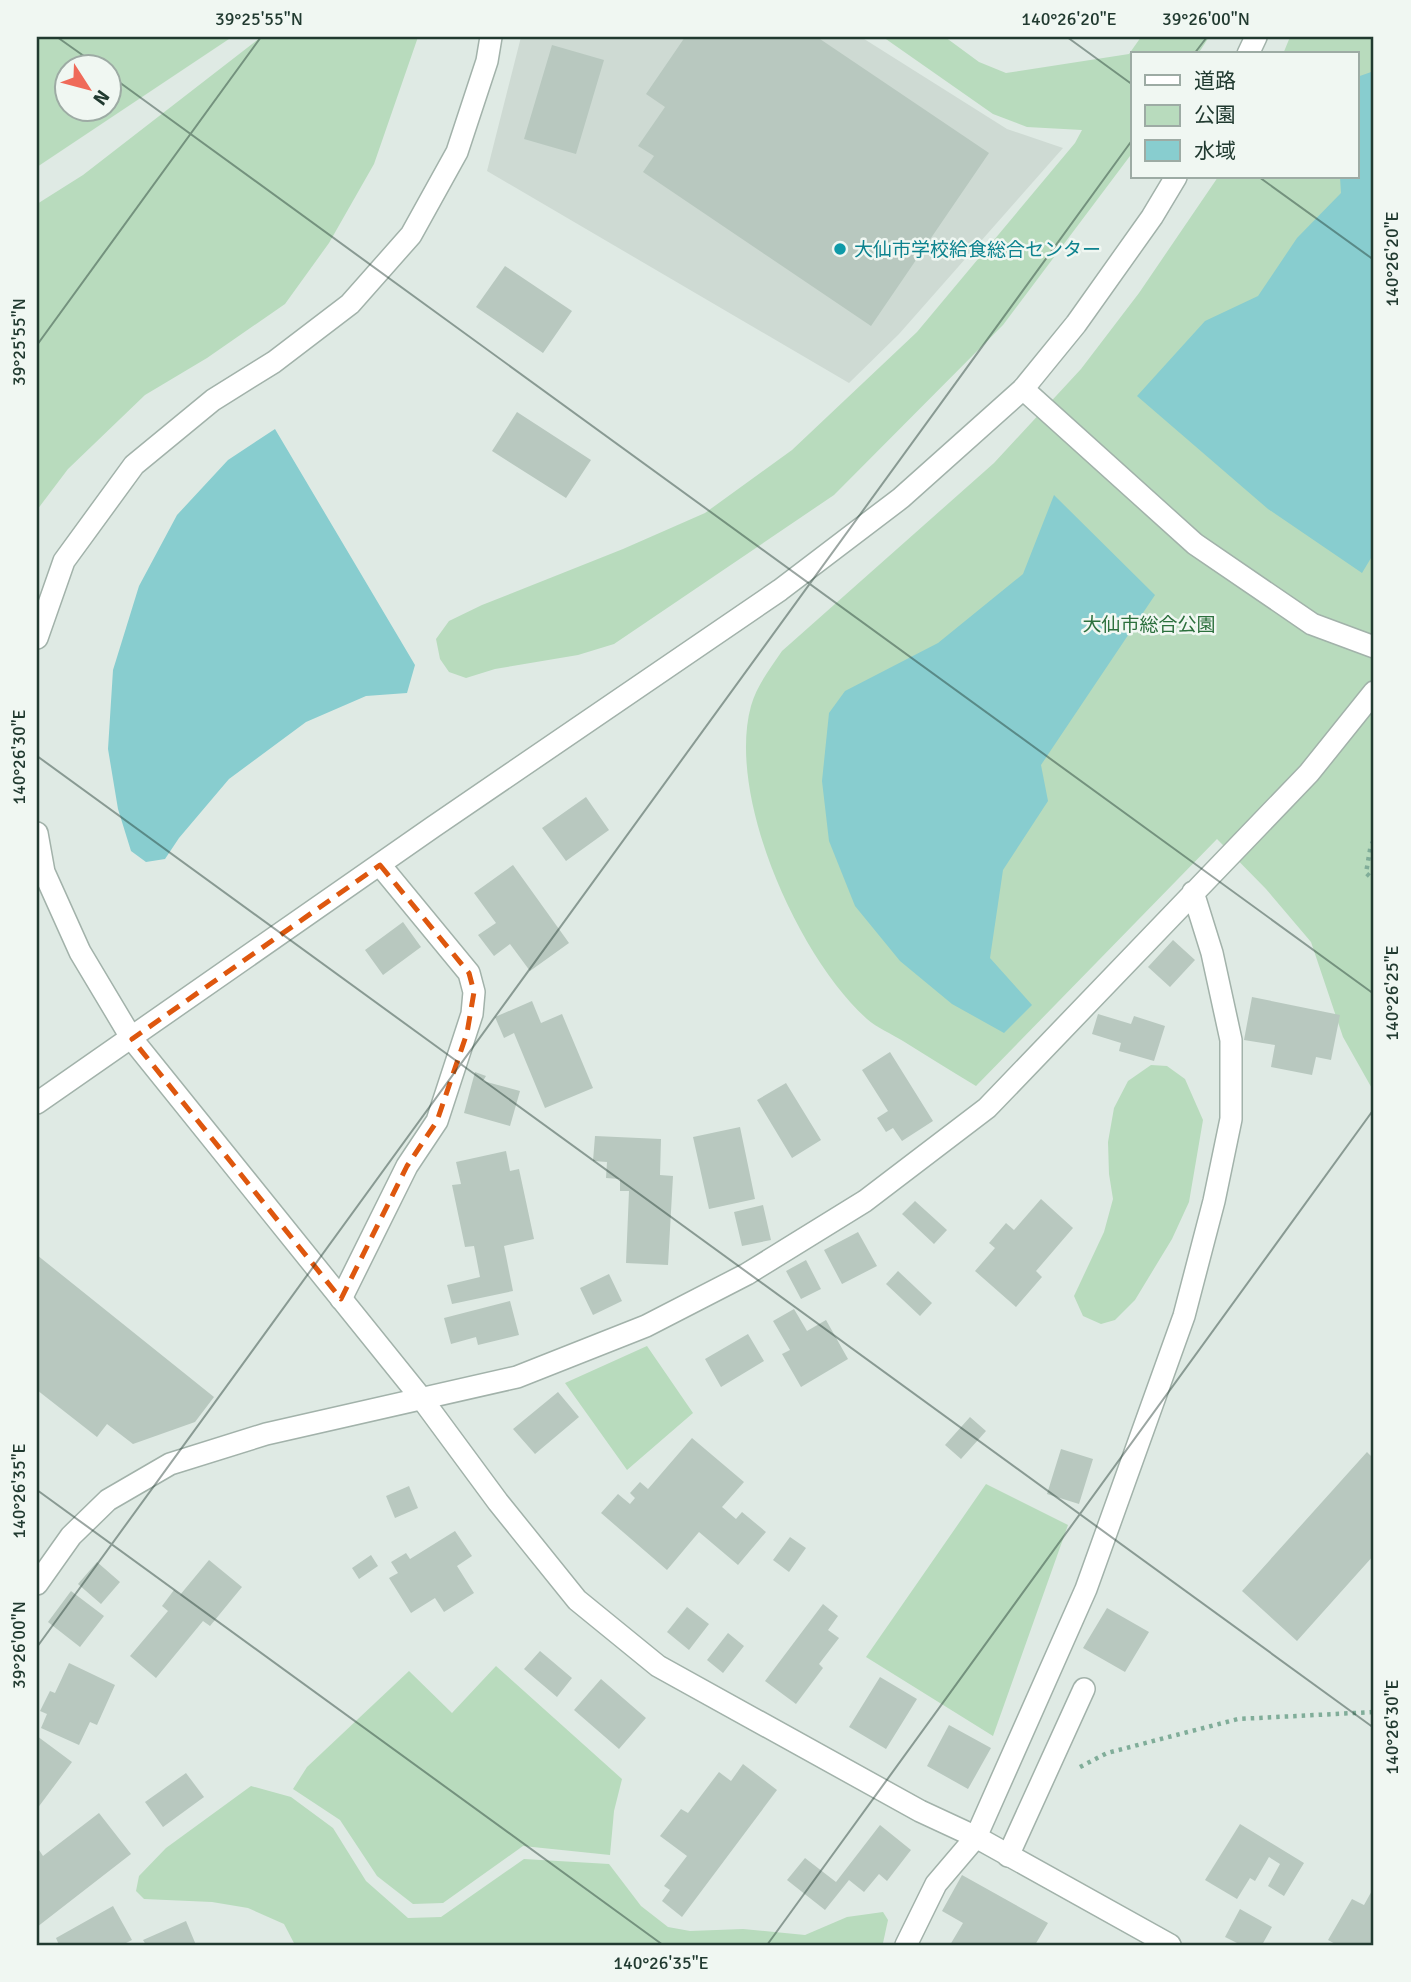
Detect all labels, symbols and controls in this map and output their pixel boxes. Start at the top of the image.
text: 39°25'55"N [215,8,303,30]
text: 140°26'20"E [1021,8,1117,30]
text: 39°26'00"N [1162,8,1250,30]
north arrow [52,52,122,122]
legend [1131,52,1358,178]
text: 道路 [1194,68,1236,94]
text: N [87,85,115,110]
text: 公園 [1194,102,1236,128]
text: 水域 [1194,138,1236,164]
text: 140°26'20"E [1381,211,1403,307]
place label: 大仙市学校給食総合センター [854,238,1101,262]
marker: 大仙市学校給食総合センター [832,241,848,257]
text: 39°25'55"N [8,298,30,386]
park label: 大仙市総合公園 [1082,613,1216,637]
text: 140°26'30"E [8,709,30,805]
text: 140°26'25"E [1381,945,1403,1041]
text: 140°26'35"E [8,1443,30,1539]
text: 39°26'00"N [8,1601,30,1689]
text: 140°26'30"E [1381,1679,1403,1775]
text: 140°26'35"E [613,1952,709,1974]

